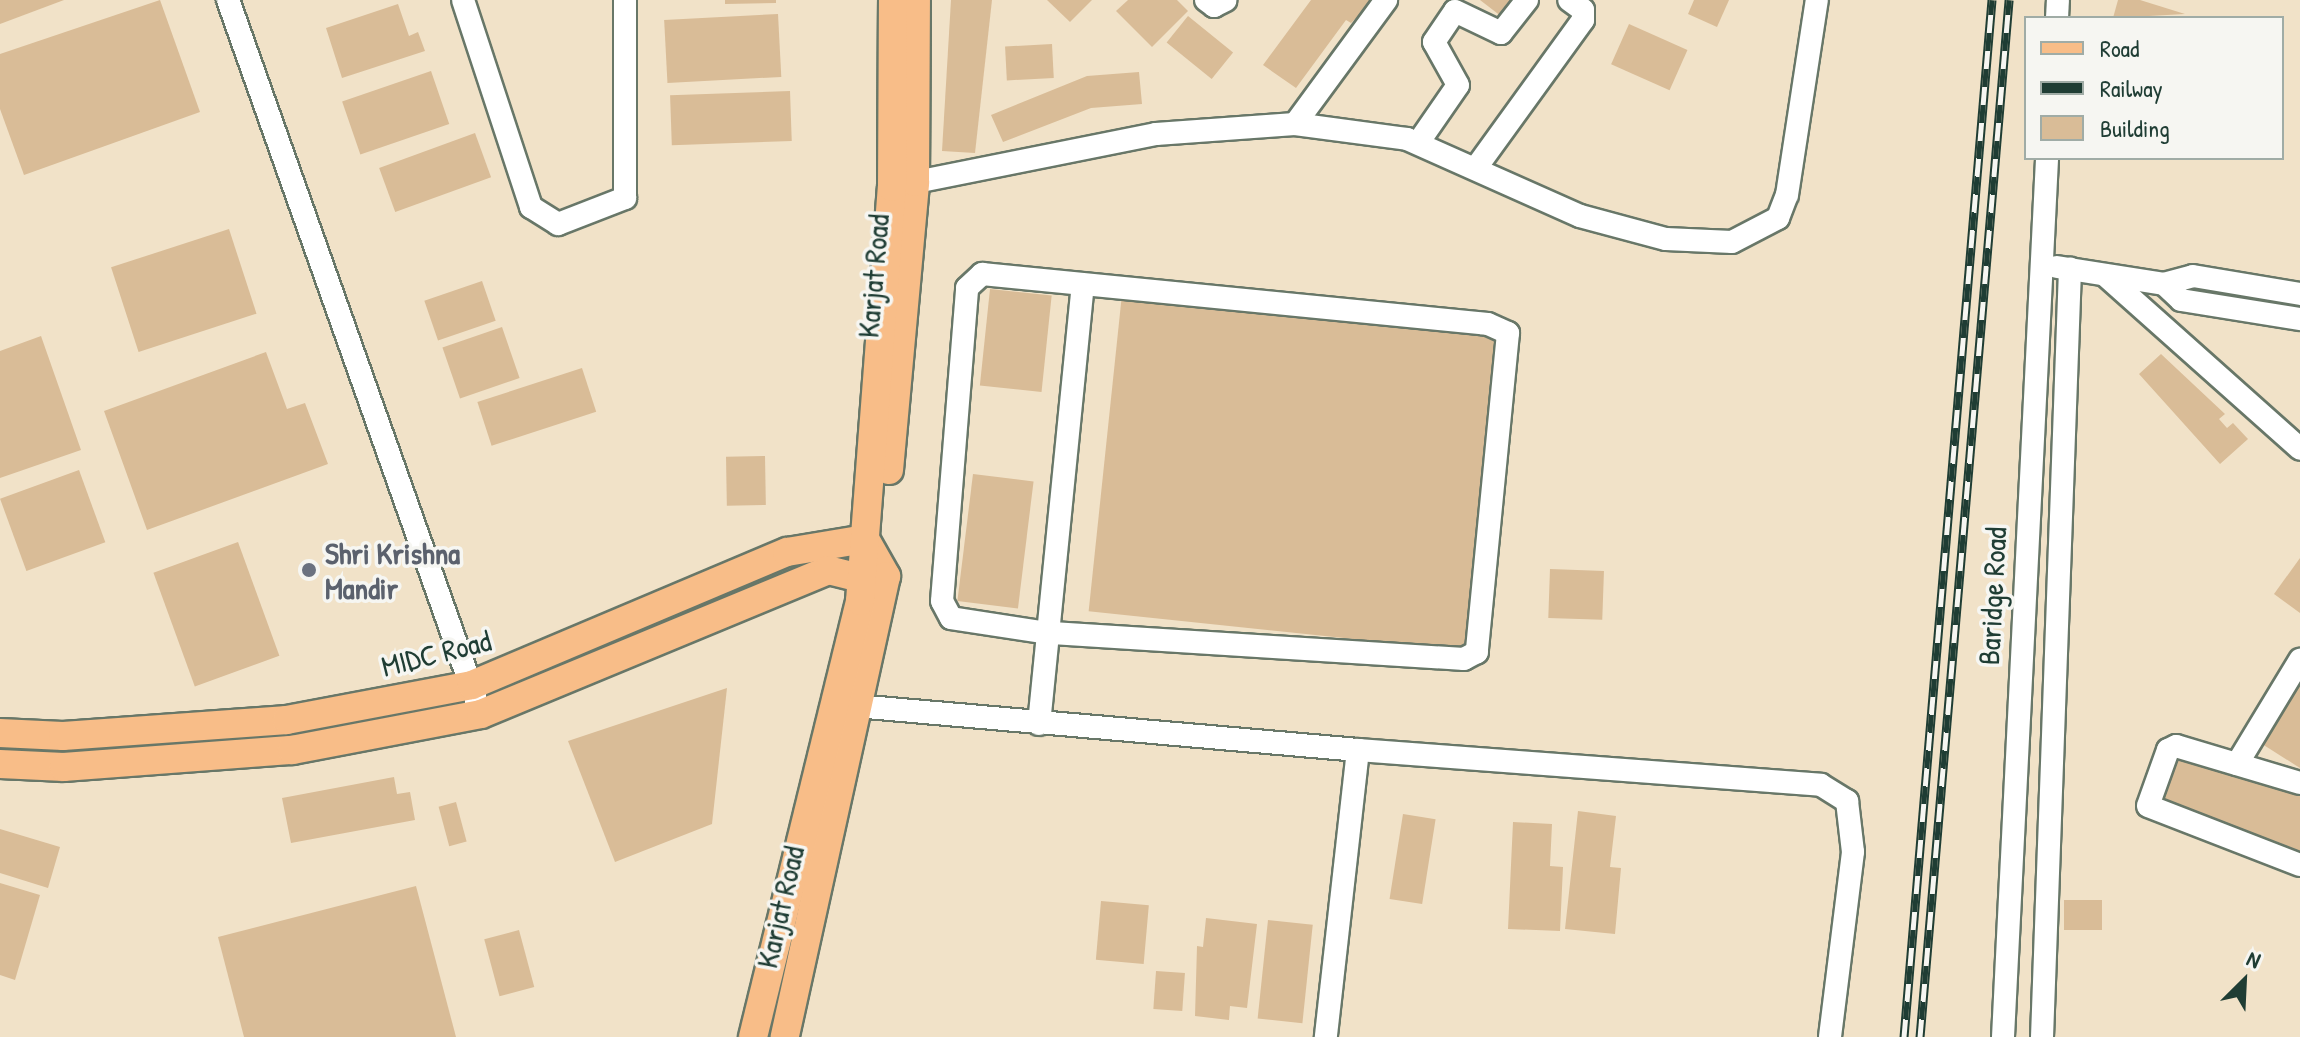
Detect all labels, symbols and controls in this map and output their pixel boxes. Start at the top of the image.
legend [2024,16,2284,160]
text: Road [2100,32,2139,64]
text: Railway [2100,72,2163,104]
text: Building [2100,112,2170,144]
street label: Karjat Road [850,213,896,339]
street label: Baridge Road [1970,526,2014,666]
place label: Shri Krishna Mandir [325,535,460,606]
marker: Shri Krishna Mandir [300,561,318,579]
street label: MIDC Road [377,622,495,684]
street label: Karjat Road [748,842,812,972]
north arrow [2204,941,2284,1021]
text: N [2242,943,2265,975]

